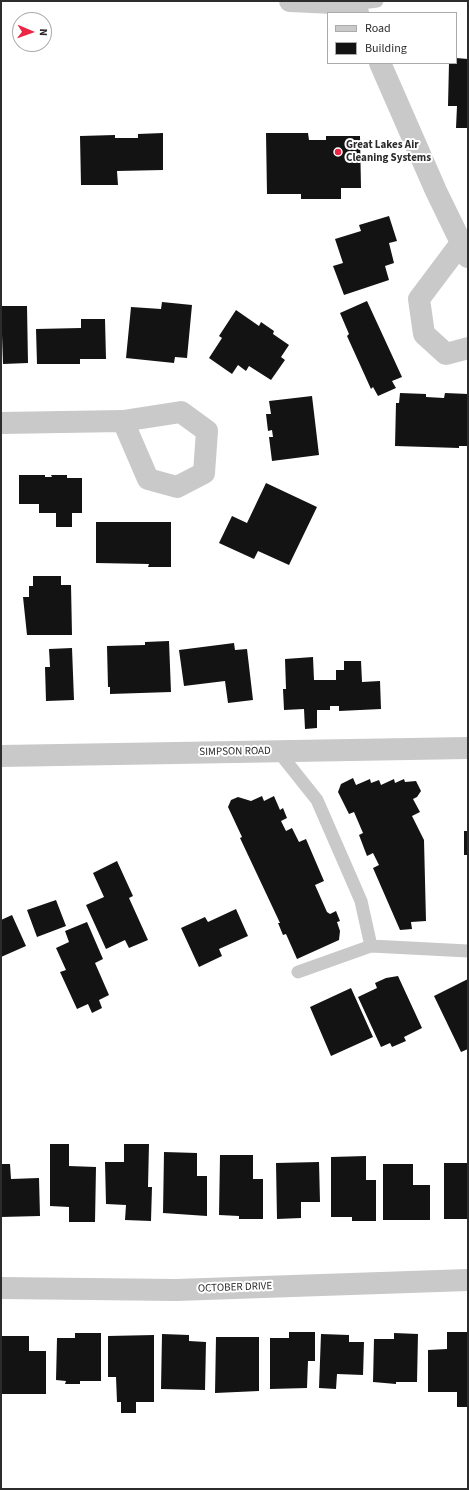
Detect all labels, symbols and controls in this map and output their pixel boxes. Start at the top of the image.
north arrow [12,12,52,52]
legend [327,12,457,64]
text: Road [365,20,391,37]
text: N [36,28,51,36]
text: Building [365,40,407,57]
place label: Great Lakes Air Cleaning Systems [346,139,431,165]
marker: Great Lakes Air Cleaning Systems [333,147,343,157]
street label: SIMPSON ROAD [199,745,271,759]
street label: OCTOBER DRIVE [198,1280,272,1296]

